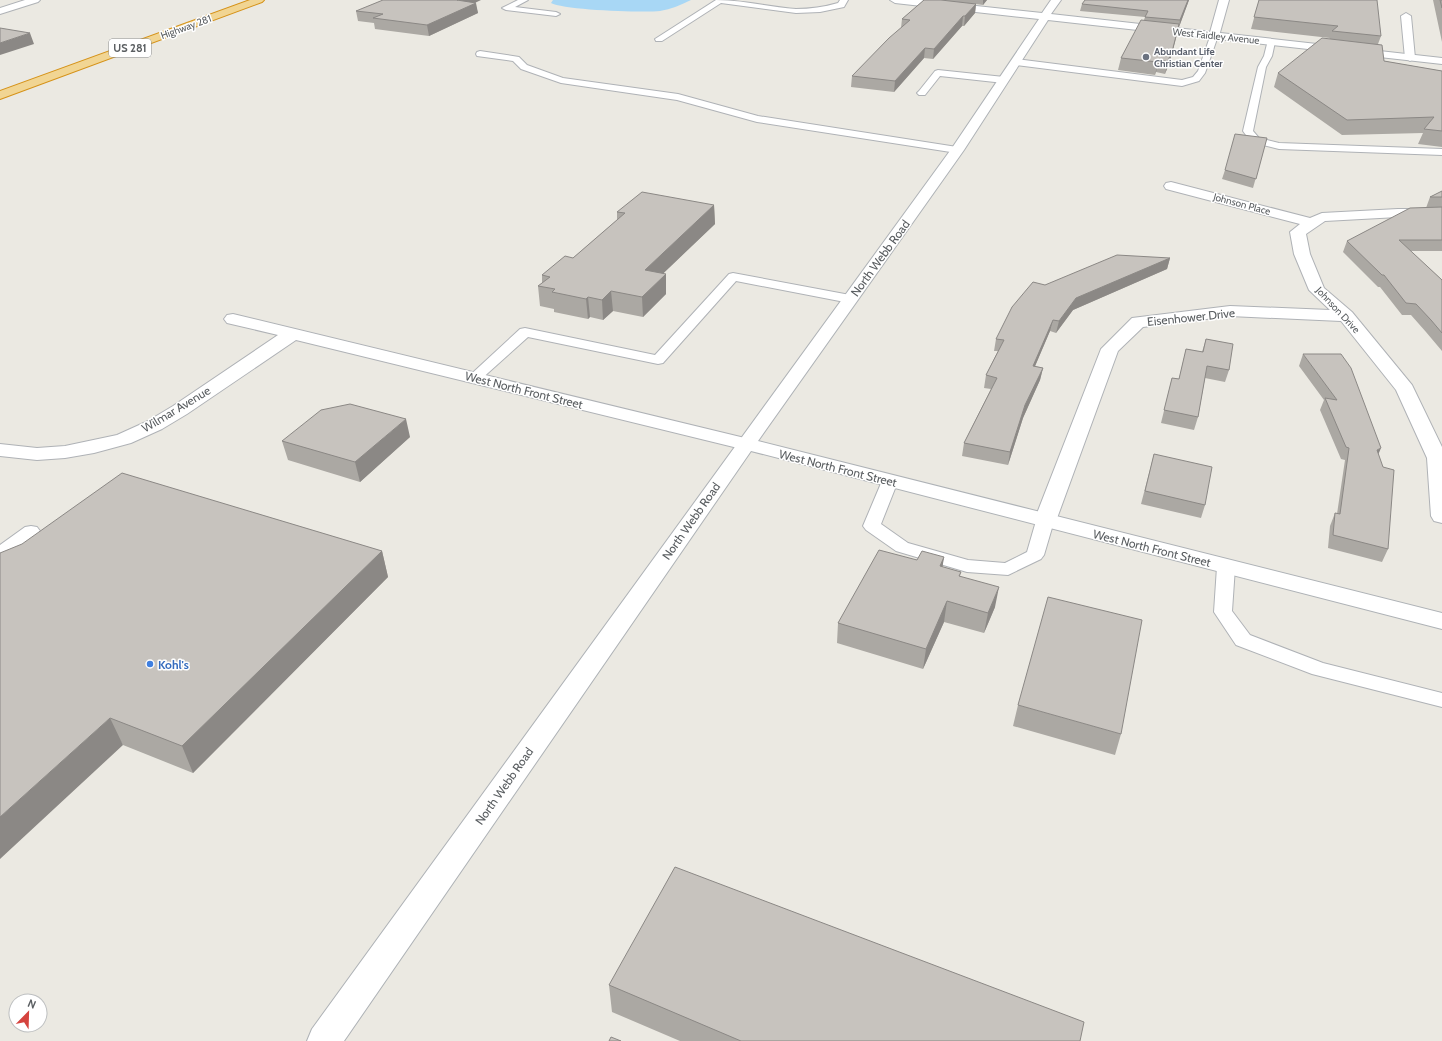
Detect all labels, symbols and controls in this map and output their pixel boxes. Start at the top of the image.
street label: Highway 281 [159,12,213,42]
street label: West Faidley Avenue [1172,25,1260,47]
road number: US 281 [109,39,151,57]
place label: Abundant Life Christian Center [1154,45,1223,70]
marker: Abundant Life Christian Center [1141,52,1151,62]
street label: Johnson Place [1211,190,1272,218]
street label: North Webb Road [847,217,913,299]
street label: Johnson Drive [1312,283,1363,336]
street label: Eisenhower Drive [1146,305,1236,329]
street label: West North Front Street [464,368,584,412]
street label: Wilmar Avenue [139,383,213,435]
street label: West North Front Street [778,446,898,490]
street label: North Webb Road [659,479,723,563]
street label: West North Front Street [1092,526,1212,570]
place label: Kohl's [158,657,189,672]
marker: Kohl's [145,659,155,669]
street label: North Webb Road [472,744,536,828]
north arrow [8,993,48,1033]
text: N [26,996,38,1012]

